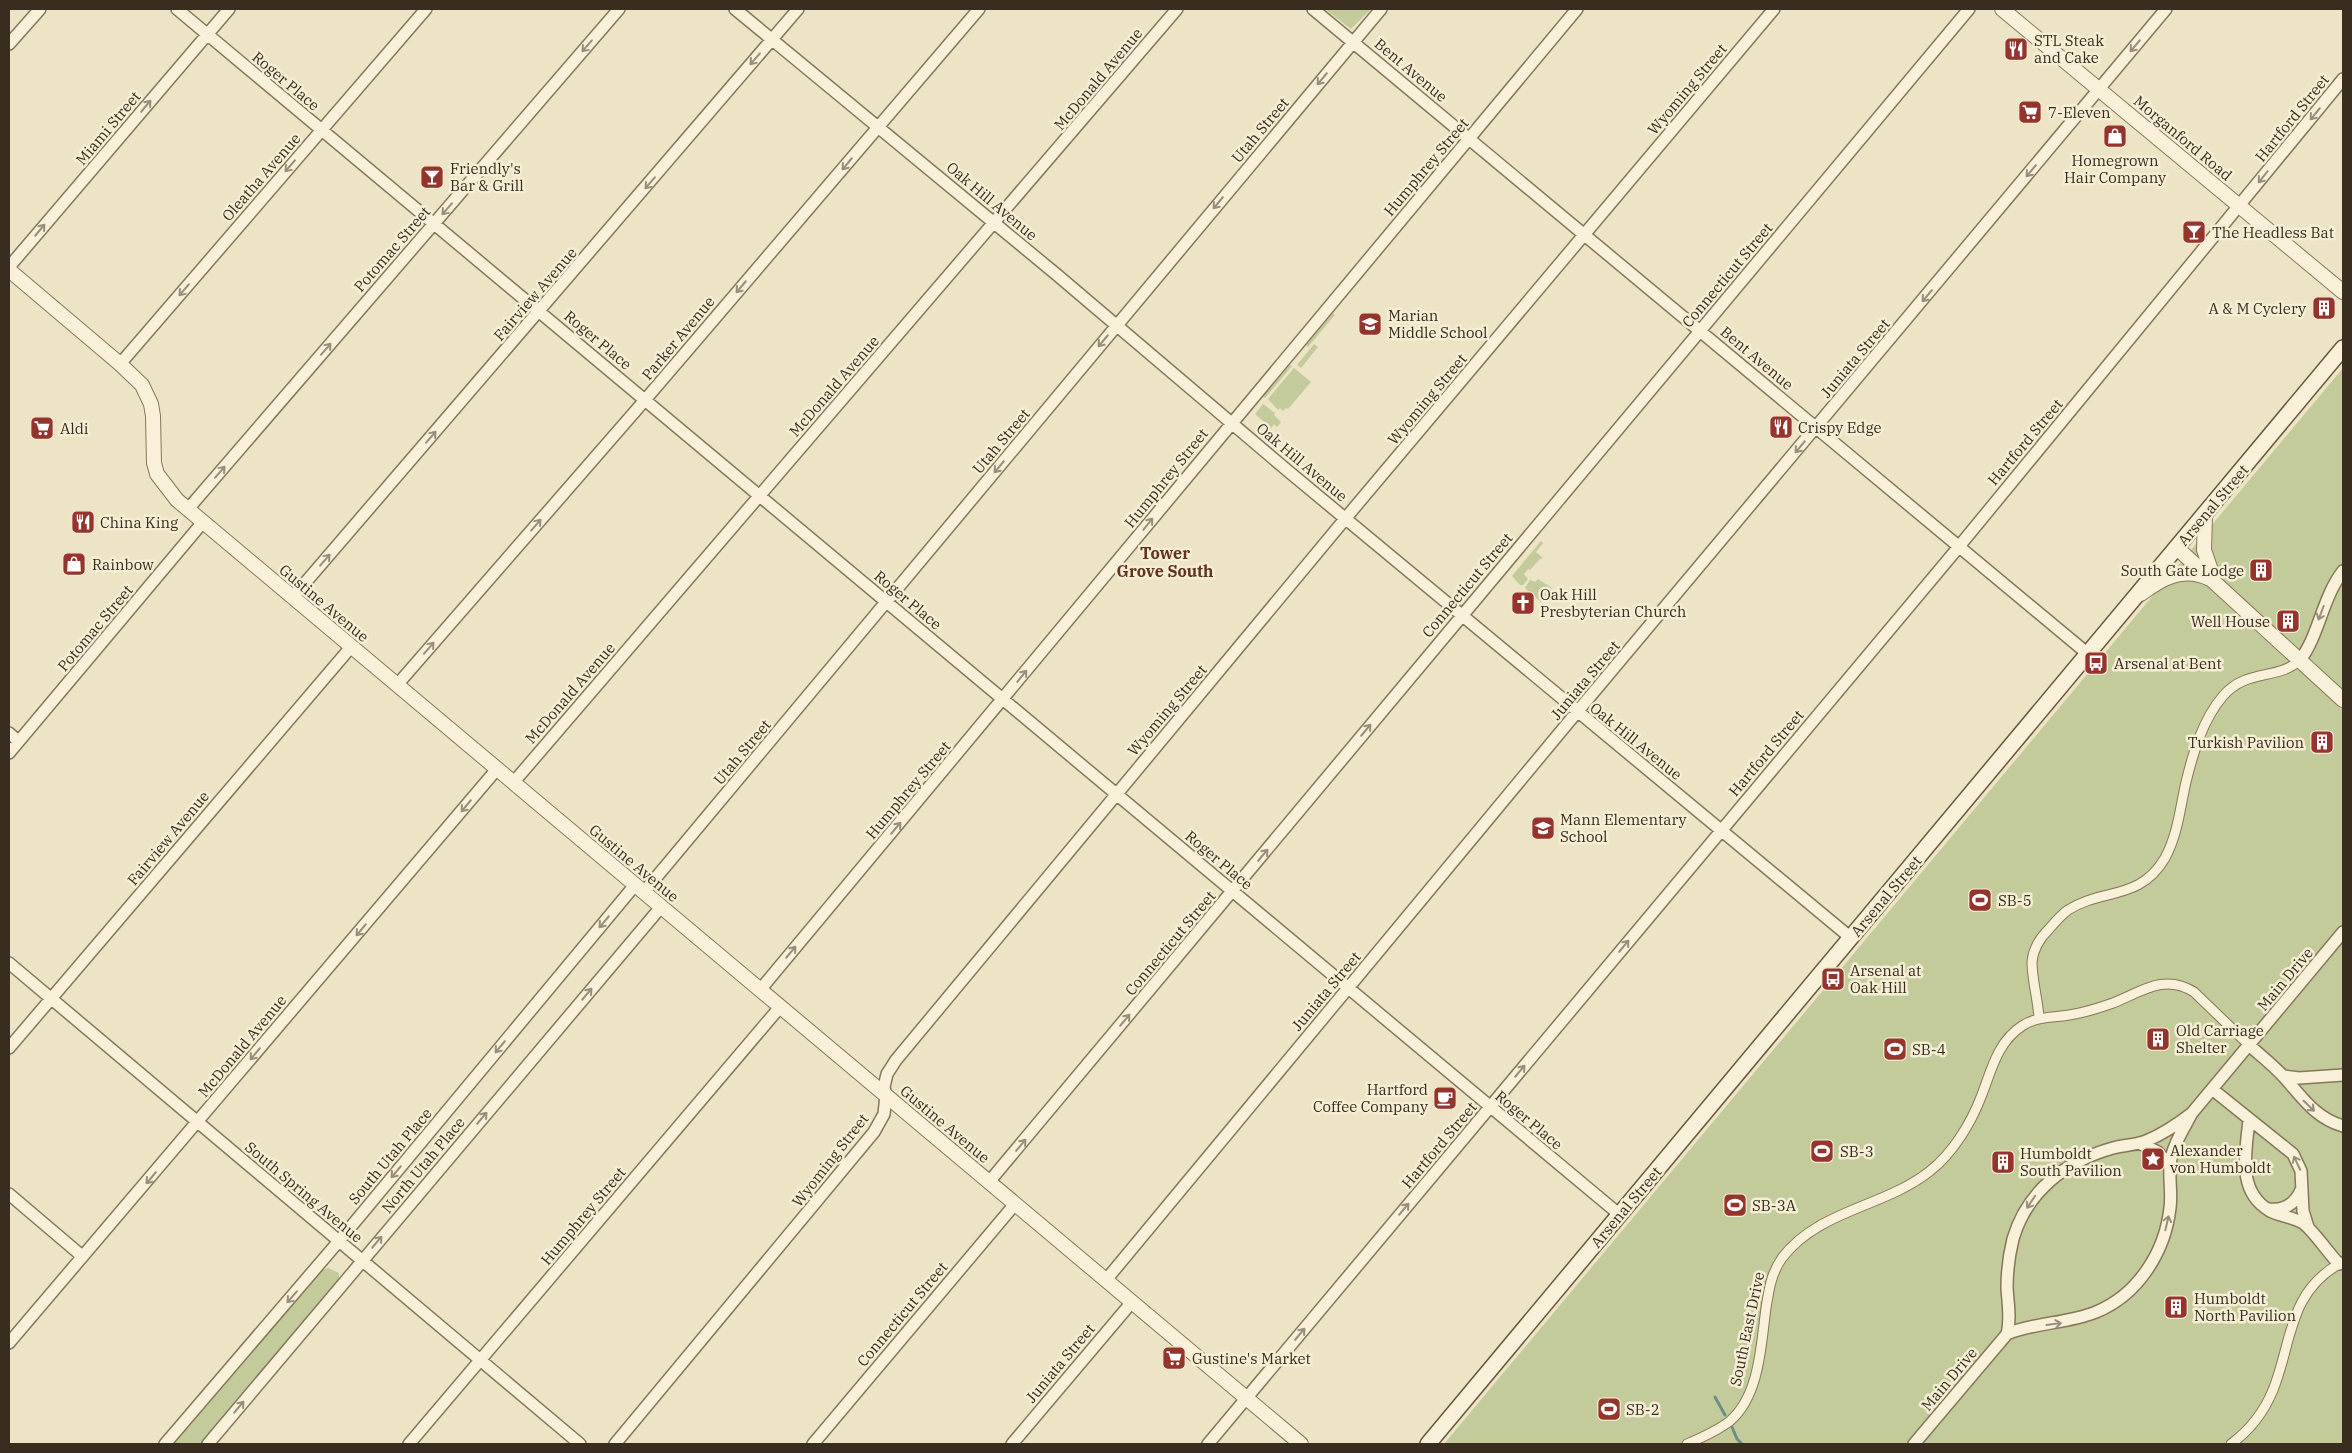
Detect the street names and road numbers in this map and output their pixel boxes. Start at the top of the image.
street label: McDonald Avenue [1050,24,1146,134]
street label: Bent Avenue [1371,34,1451,106]
street label: Wyoming Street [1643,40,1731,138]
street label: Roger Place [248,47,324,115]
street label: Hartford Street [2251,70,2333,166]
street label: Miami Street [72,87,144,169]
street label: Morganford Road [2130,91,2236,185]
street label: Utah Street [1227,93,1293,167]
street label: Humphrey Street [1379,114,1473,220]
street label: Oleatha Avenue [218,129,304,225]
street label: Oak Hill Avenue [943,157,1041,245]
street label: Potomac Street [350,202,434,296]
street label: Connecticut Street [1678,219,1776,331]
street label: Fairview Avenue [489,243,581,345]
street label: Parker Avenue [637,292,719,384]
street label: Roger Place [560,306,636,374]
street label: Juniata Street [1816,315,1894,401]
street label: Bent Avenue [1717,322,1797,394]
street label: McDonald Avenue [785,332,883,440]
street label: Wyoming Street [1383,350,1471,448]
street label: Hartford Street [1983,395,2067,489]
street label: Utah Street [968,404,1034,478]
street label: Oak Hill Avenue [1253,418,1351,506]
street label: Humphrey Street [1120,425,1212,531]
street label: Arsenal Street [2174,461,2252,549]
street label: Connecticut Street [1418,529,1516,641]
street label: Gustine Avenue [275,560,373,646]
street label: Roger Place [870,566,946,634]
street label: Potomac Street [53,581,137,675]
street label: Juniata Street [1546,637,1624,723]
street label: McDonald Avenue [521,639,619,747]
street label: Wyoming Street [1123,661,1211,759]
street label: Oak Hill Avenue [1586,698,1686,784]
street label: Hartford Street [1724,706,1808,800]
street label: Utah Street [709,715,775,789]
street label: Humphrey Street [861,737,955,843]
street label: Fairview Avenue [123,787,213,889]
street label: Gustine Avenue [585,820,683,906]
street label: Roger Place [1181,826,1257,894]
street label: Arsenal Street [1847,852,1925,940]
street label: Connecticut Street [1121,887,1219,999]
street label: Main Drive [2253,943,2317,1015]
street label: Juniata Street [1287,948,1365,1034]
street label: McDonald Avenue [194,991,290,1101]
street label: Gustine Avenue [896,1081,994,1167]
street label: Roger Place [1491,1086,1567,1154]
street label: Hartford Street [1397,1098,1481,1192]
street label: South Utah Place [344,1104,436,1208]
street label: Wyoming Street [788,1110,872,1210]
street label: North Utah Place [377,1113,469,1217]
street label: South Spring Avenue [241,1137,367,1247]
street label: Humphrey Street [536,1163,630,1269]
street label: Arsenal Street [1587,1163,1665,1251]
street label: Connecticut Street [853,1258,951,1370]
street label: South East Drive [1726,1270,1768,1388]
street label: Juniata Street [1021,1320,1099,1406]
street label: Main Drive [1917,1343,1981,1415]

